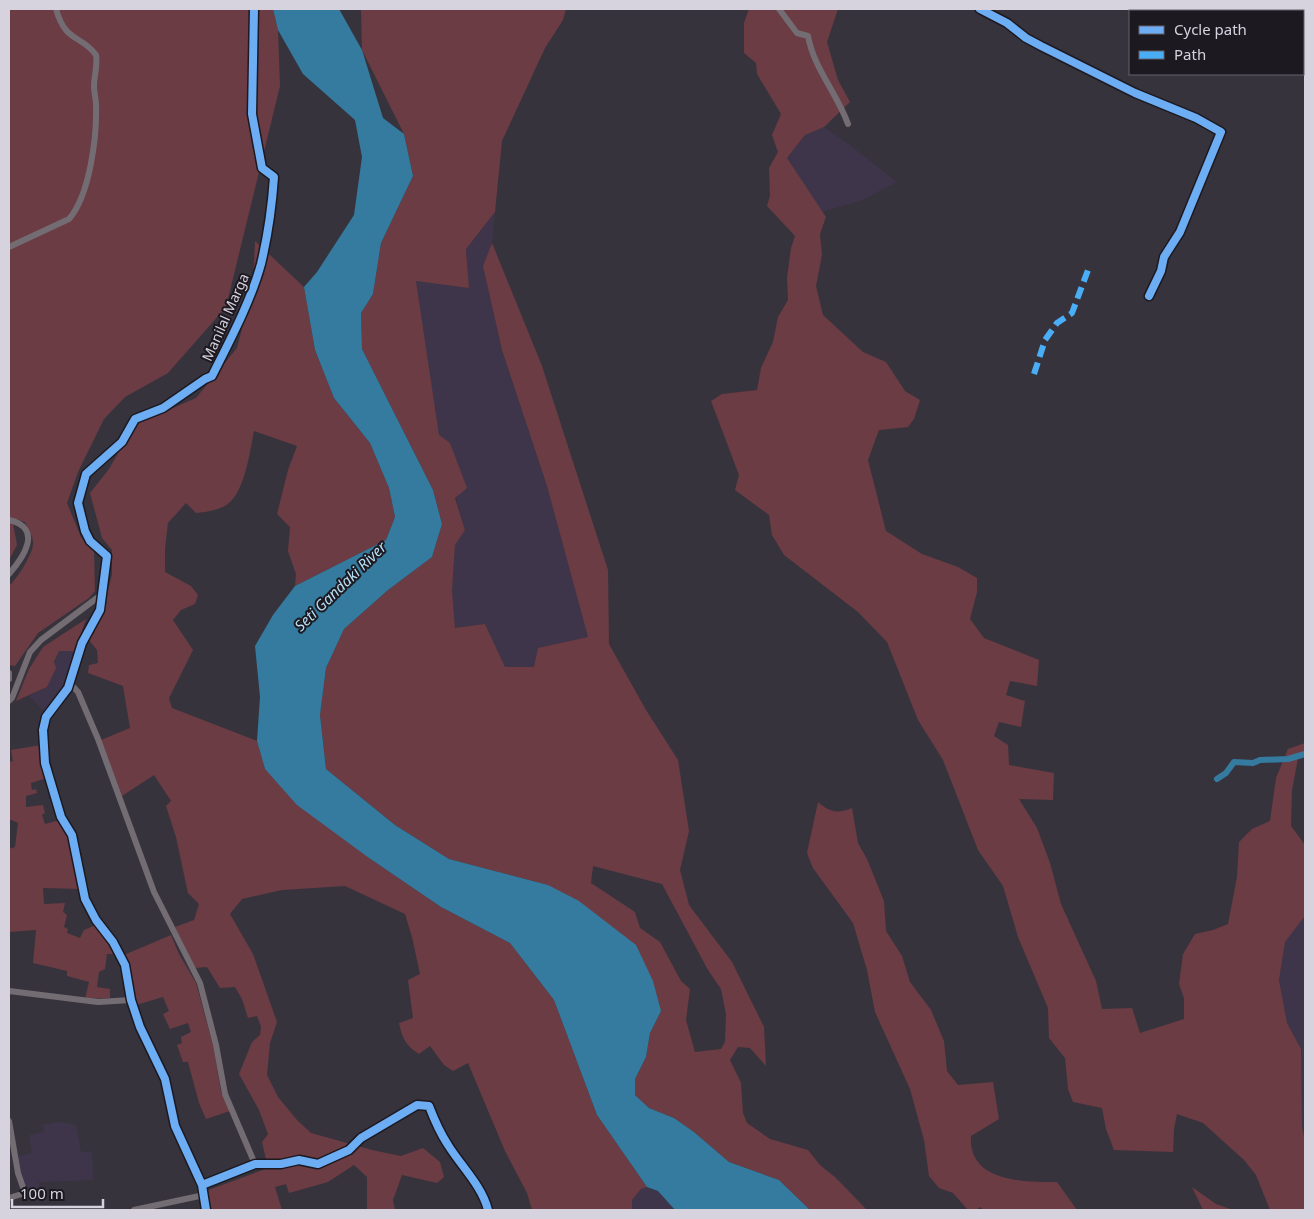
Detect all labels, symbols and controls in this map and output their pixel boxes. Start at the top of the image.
legend [1129,10,1304,75]
text: Cycle path [1174,19,1247,39]
text: Path [1174,44,1206,64]
street label: Manilal Marga [197,270,253,364]
water label: Seti Gandaki River [290,536,391,635]
scale bar [12,1176,104,1208]
text: 100 m [20,1183,64,1203]

